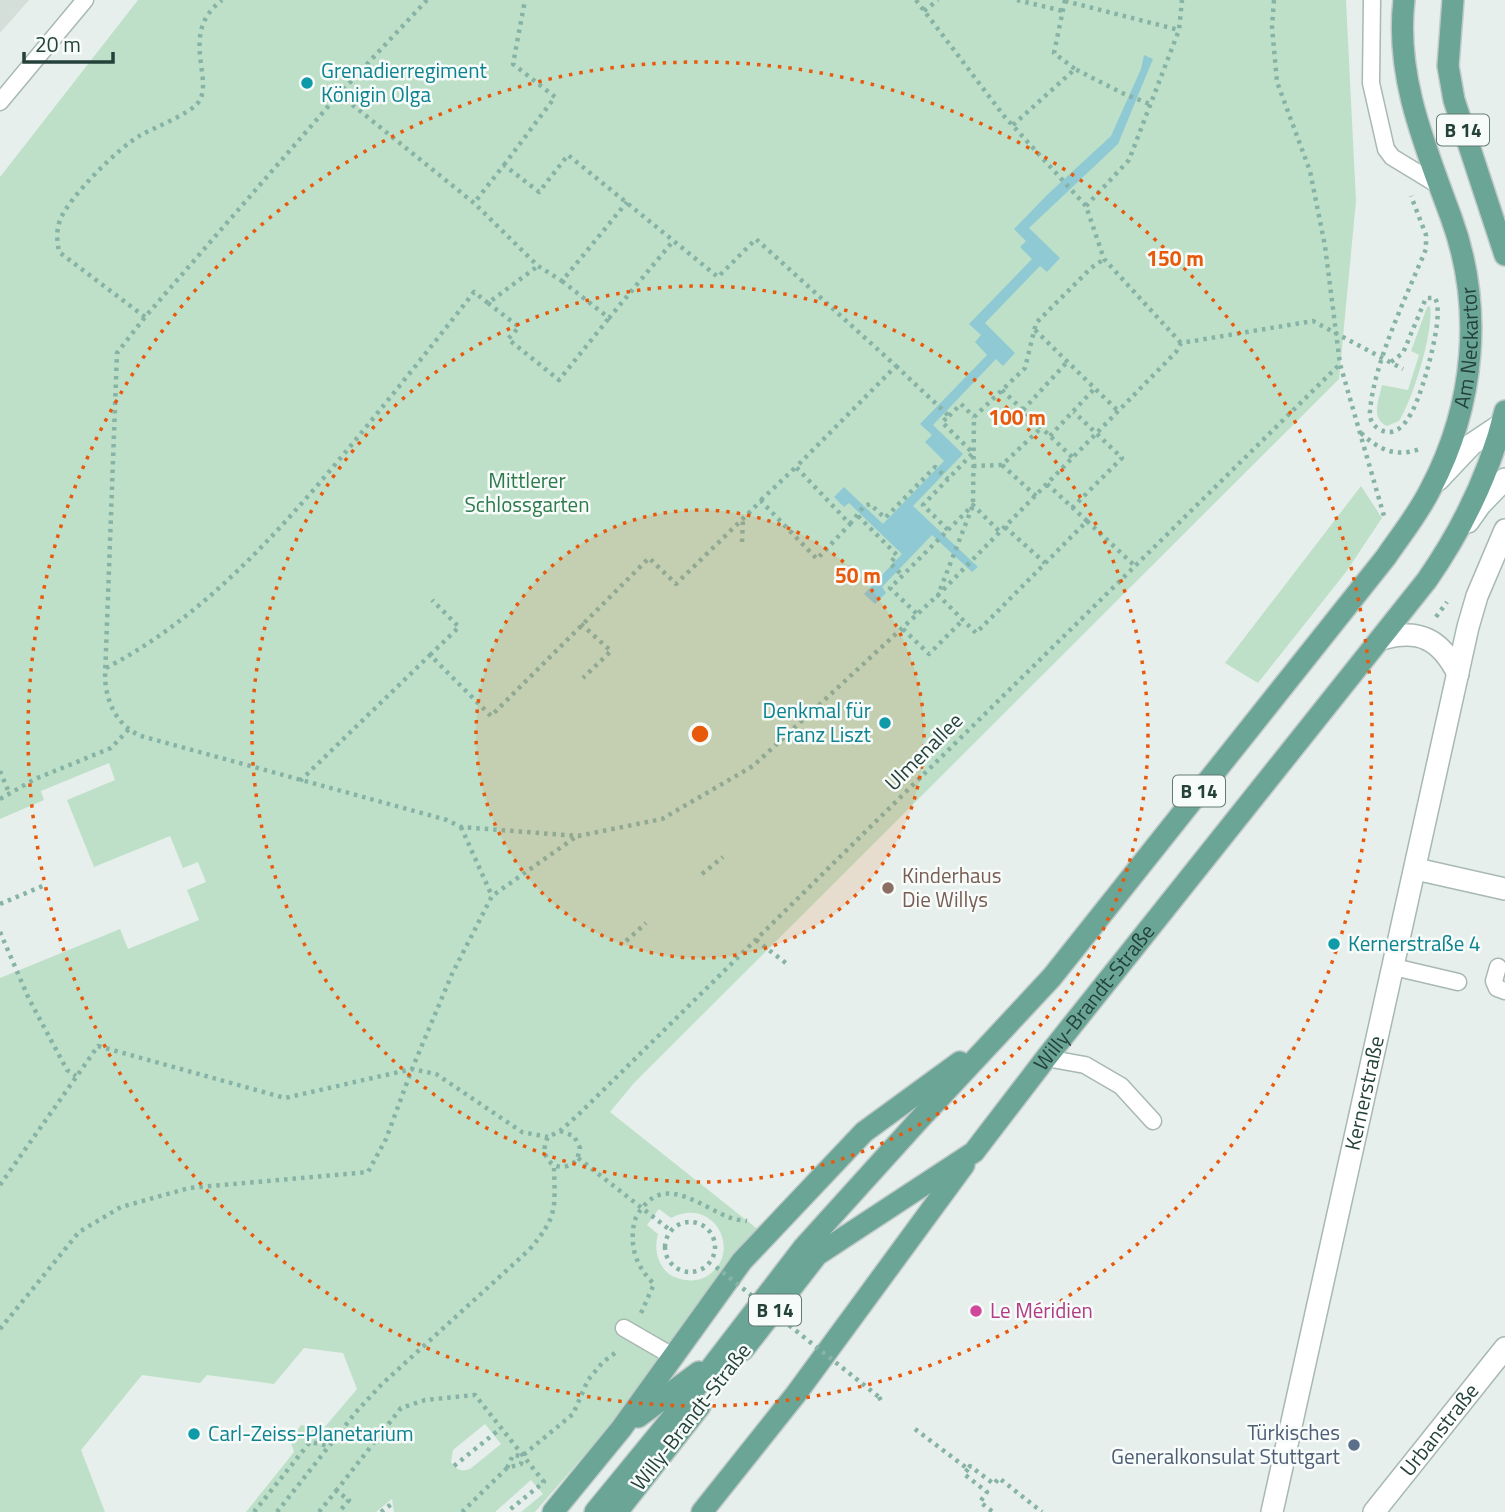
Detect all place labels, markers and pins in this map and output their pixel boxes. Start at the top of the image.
place label: Grenadierregiment Königin Olga [321,54,487,110]
marker: Grenadierregiment Königin Olga [299,75,315,91]
place label: Denkmal für Franz Liszt [763,694,872,750]
marker: Denkmal für Franz Liszt [877,715,893,731]
centre of rings [688,722,712,746]
place label: Kinderhaus Die Willys [902,859,1002,915]
marker: Kinderhaus Die Willys [880,880,896,896]
place label: Kernerstraße 4 [1348,927,1481,959]
marker: Kernerstraße 4 [1326,936,1342,952]
place label: Le Méridien [990,1294,1093,1326]
marker: Le Méridien [968,1303,984,1319]
place label: Türkisches Generalkonsulat Stuttgart [1111,1416,1341,1472]
place label: Carl-Zeiss-Planetarium [208,1417,414,1449]
marker: Carl-Zeiss-Planetarium [186,1426,202,1442]
marker: Türkisches Generalkonsulat Stuttgart [1346,1437,1362,1453]

